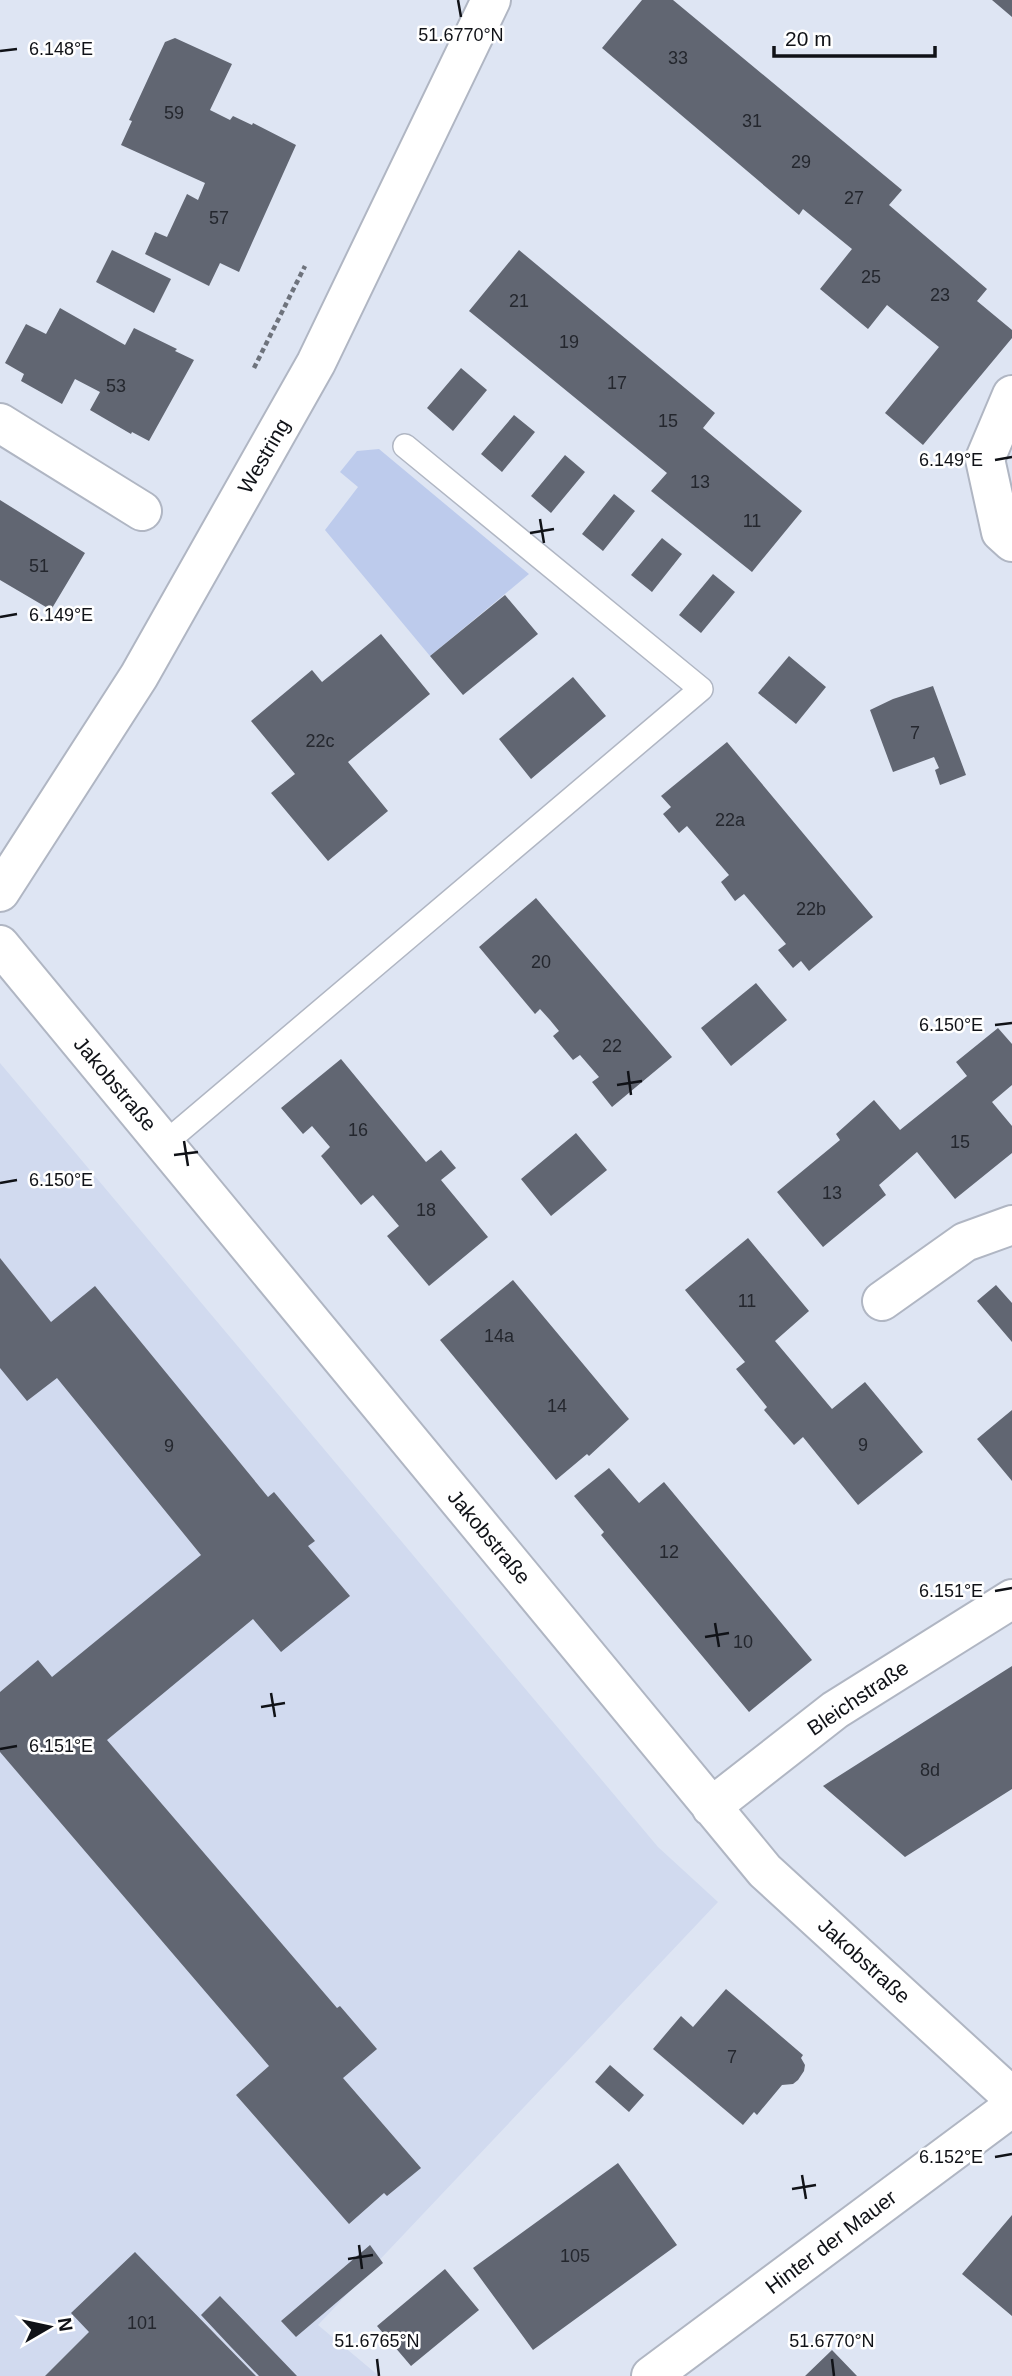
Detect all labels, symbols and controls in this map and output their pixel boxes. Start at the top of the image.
scale bar [774,14,935,58]
text: 51.6770°N [418,25,504,45]
text: 20 m [785,27,832,50]
text: 6.148°E [29,39,93,59]
house number: 33 [668,48,688,68]
house number: 59 [164,103,184,123]
house number: 31 [742,111,762,131]
house number: 29 [791,152,811,172]
house number: 27 [844,188,864,208]
house number: 57 [209,208,229,228]
house number: 25 [861,267,881,287]
house number: 23 [930,285,950,305]
house number: 21 [509,291,529,311]
house number: 19 [559,332,579,352]
house number: 17 [607,373,627,393]
house number: 53 [106,376,126,396]
house number: 15 [658,411,678,431]
street label: Westring [233,414,294,497]
text: 6.149°E [919,450,983,470]
house number: 13 [690,472,710,492]
house number: 11 [743,511,761,531]
house number: 51 [29,556,49,576]
text: 6.149°E [29,605,93,625]
house number: 7 [910,723,920,743]
house number: 22c [305,731,335,751]
house number: 22a [715,810,746,830]
house number: 22b [796,899,826,919]
house number: 20 [531,952,551,972]
text: 6.150°E [919,1015,983,1035]
street label: Jakobstraße [69,1032,161,1135]
house number: 22 [602,1036,622,1056]
house number: 16 [348,1120,368,1140]
house number: 15 [950,1132,970,1152]
text: 6.150°E [29,1170,93,1190]
house number: 13 [822,1183,842,1203]
house number: 18 [416,1200,436,1220]
house number: 11 [738,1291,756,1311]
house number: 14a [484,1326,515,1346]
house number: 14 [547,1396,567,1416]
house number: 9 [858,1435,868,1455]
house number: 9 [164,1436,174,1456]
street label: Jakobstraße [443,1485,535,1588]
house number: 12 [659,1542,679,1562]
text: 6.151°E [919,1581,983,1601]
house number: 10 [733,1632,753,1652]
street label: Bleichstraße [803,1655,913,1740]
text: 6.151°E [29,1736,93,1756]
house number: 8d [920,1760,940,1780]
street label: Jakobstraße [814,1913,915,2008]
house number: 7 [727,2047,737,2067]
text: 6.152°E [919,2147,983,2167]
street label: Hinter der Mauer [761,2185,901,2298]
house number: 105 [560,2246,590,2266]
north arrow [14,2292,84,2362]
house number: 101 [127,2313,157,2333]
text: N [54,2316,77,2333]
text: 51.6765°N [334,2331,420,2351]
text: 51.6770°N [789,2331,875,2351]

